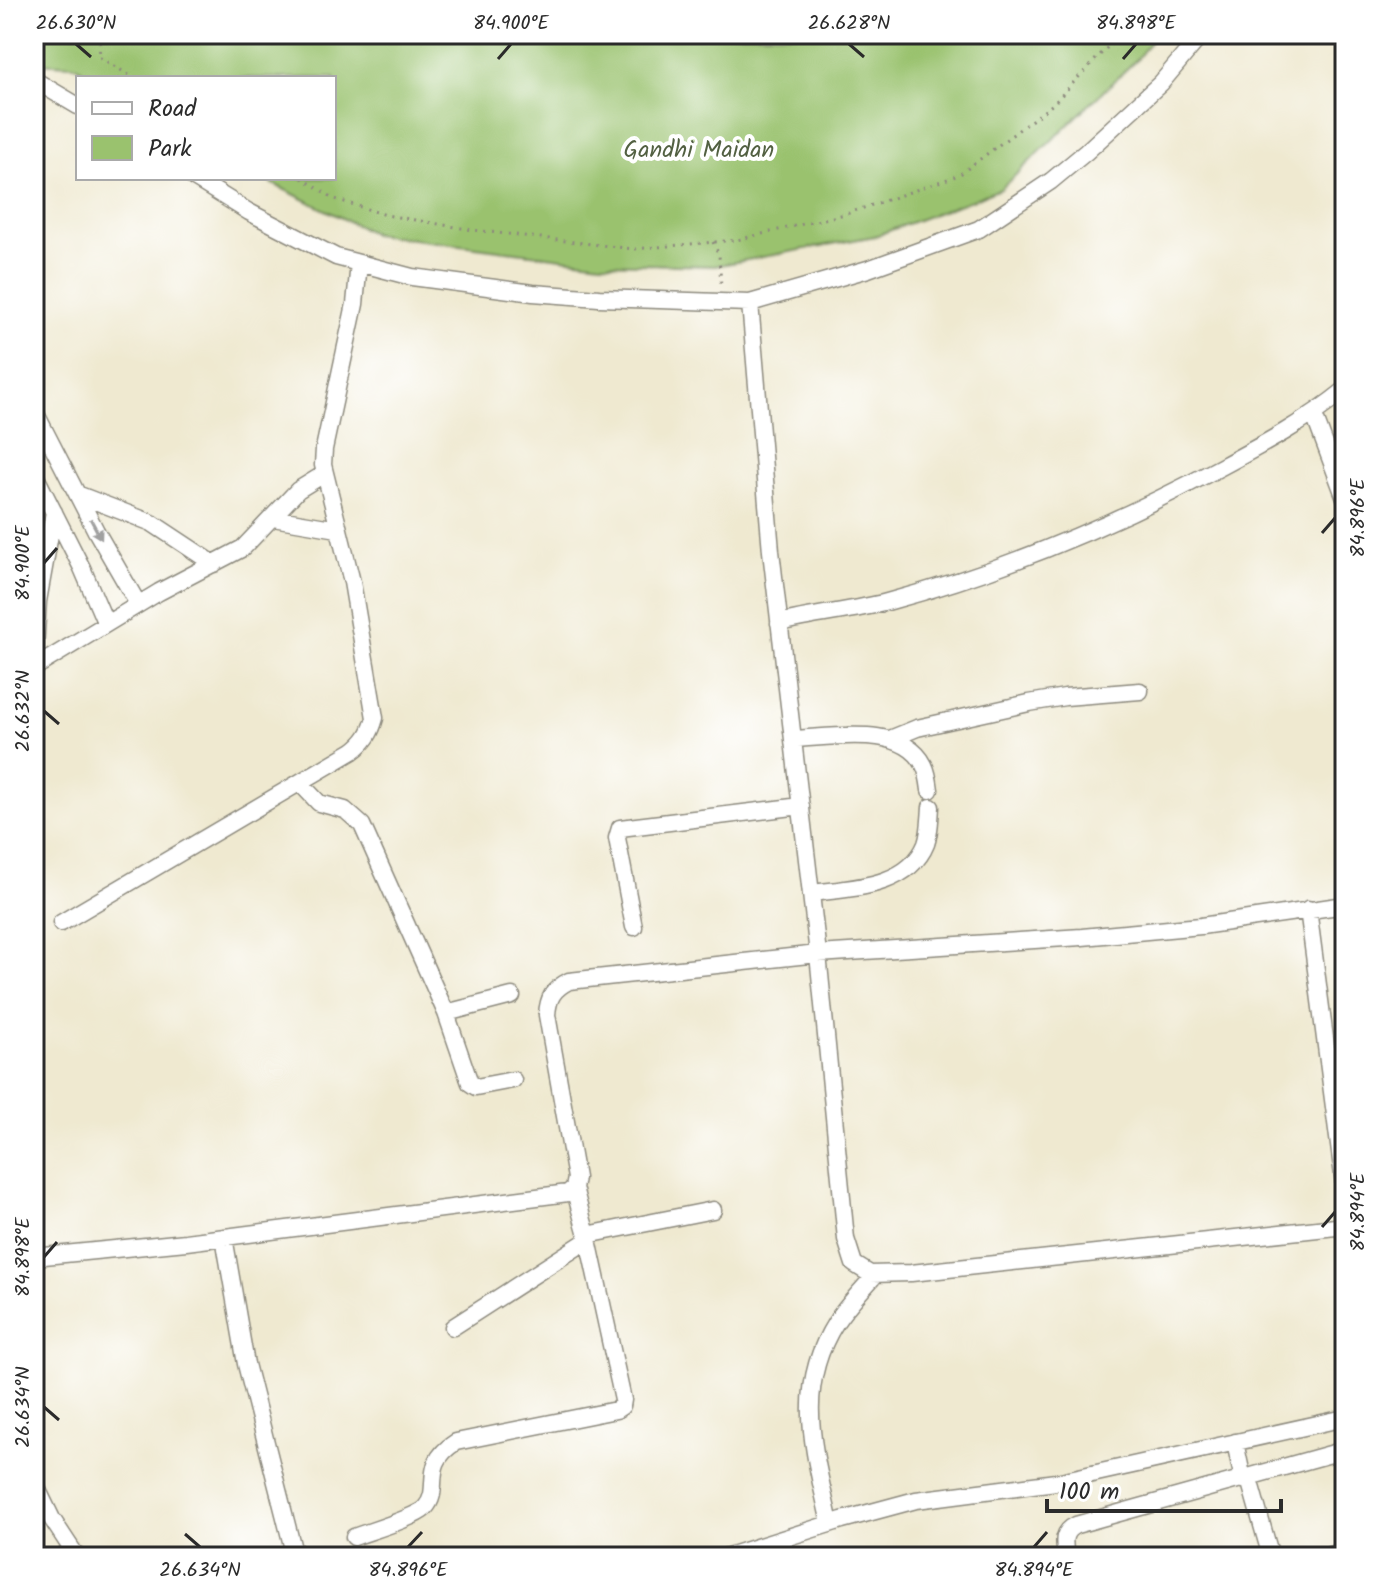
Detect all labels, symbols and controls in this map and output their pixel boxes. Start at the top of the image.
text: 26.630°N [36,8,116,40]
text: 84.900°E [473,8,550,40]
text: 26.628°N [808,8,890,40]
text: 84.898°E [1096,8,1177,40]
legend [76,76,336,180]
text: Road [148,90,197,129]
text: Park [148,130,192,169]
park label: Gandhi Maidan [624,131,774,170]
text: 84.896°E [1343,477,1375,558]
one-way arrow [88,518,102,540]
text: 84.900°E [8,524,40,601]
text: 26.632°N [8,670,40,752]
text: 84.894°E [1343,1171,1375,1252]
text: 84.898°E [8,1216,40,1297]
text: 26.634°N [8,1366,40,1448]
scale bar [1047,1463,1281,1513]
text: 100 m [1059,1473,1119,1512]
text: 26.634°N [159,1555,241,1587]
text: 84.896°E [368,1555,449,1587]
text: 84.894°E [994,1555,1075,1587]

